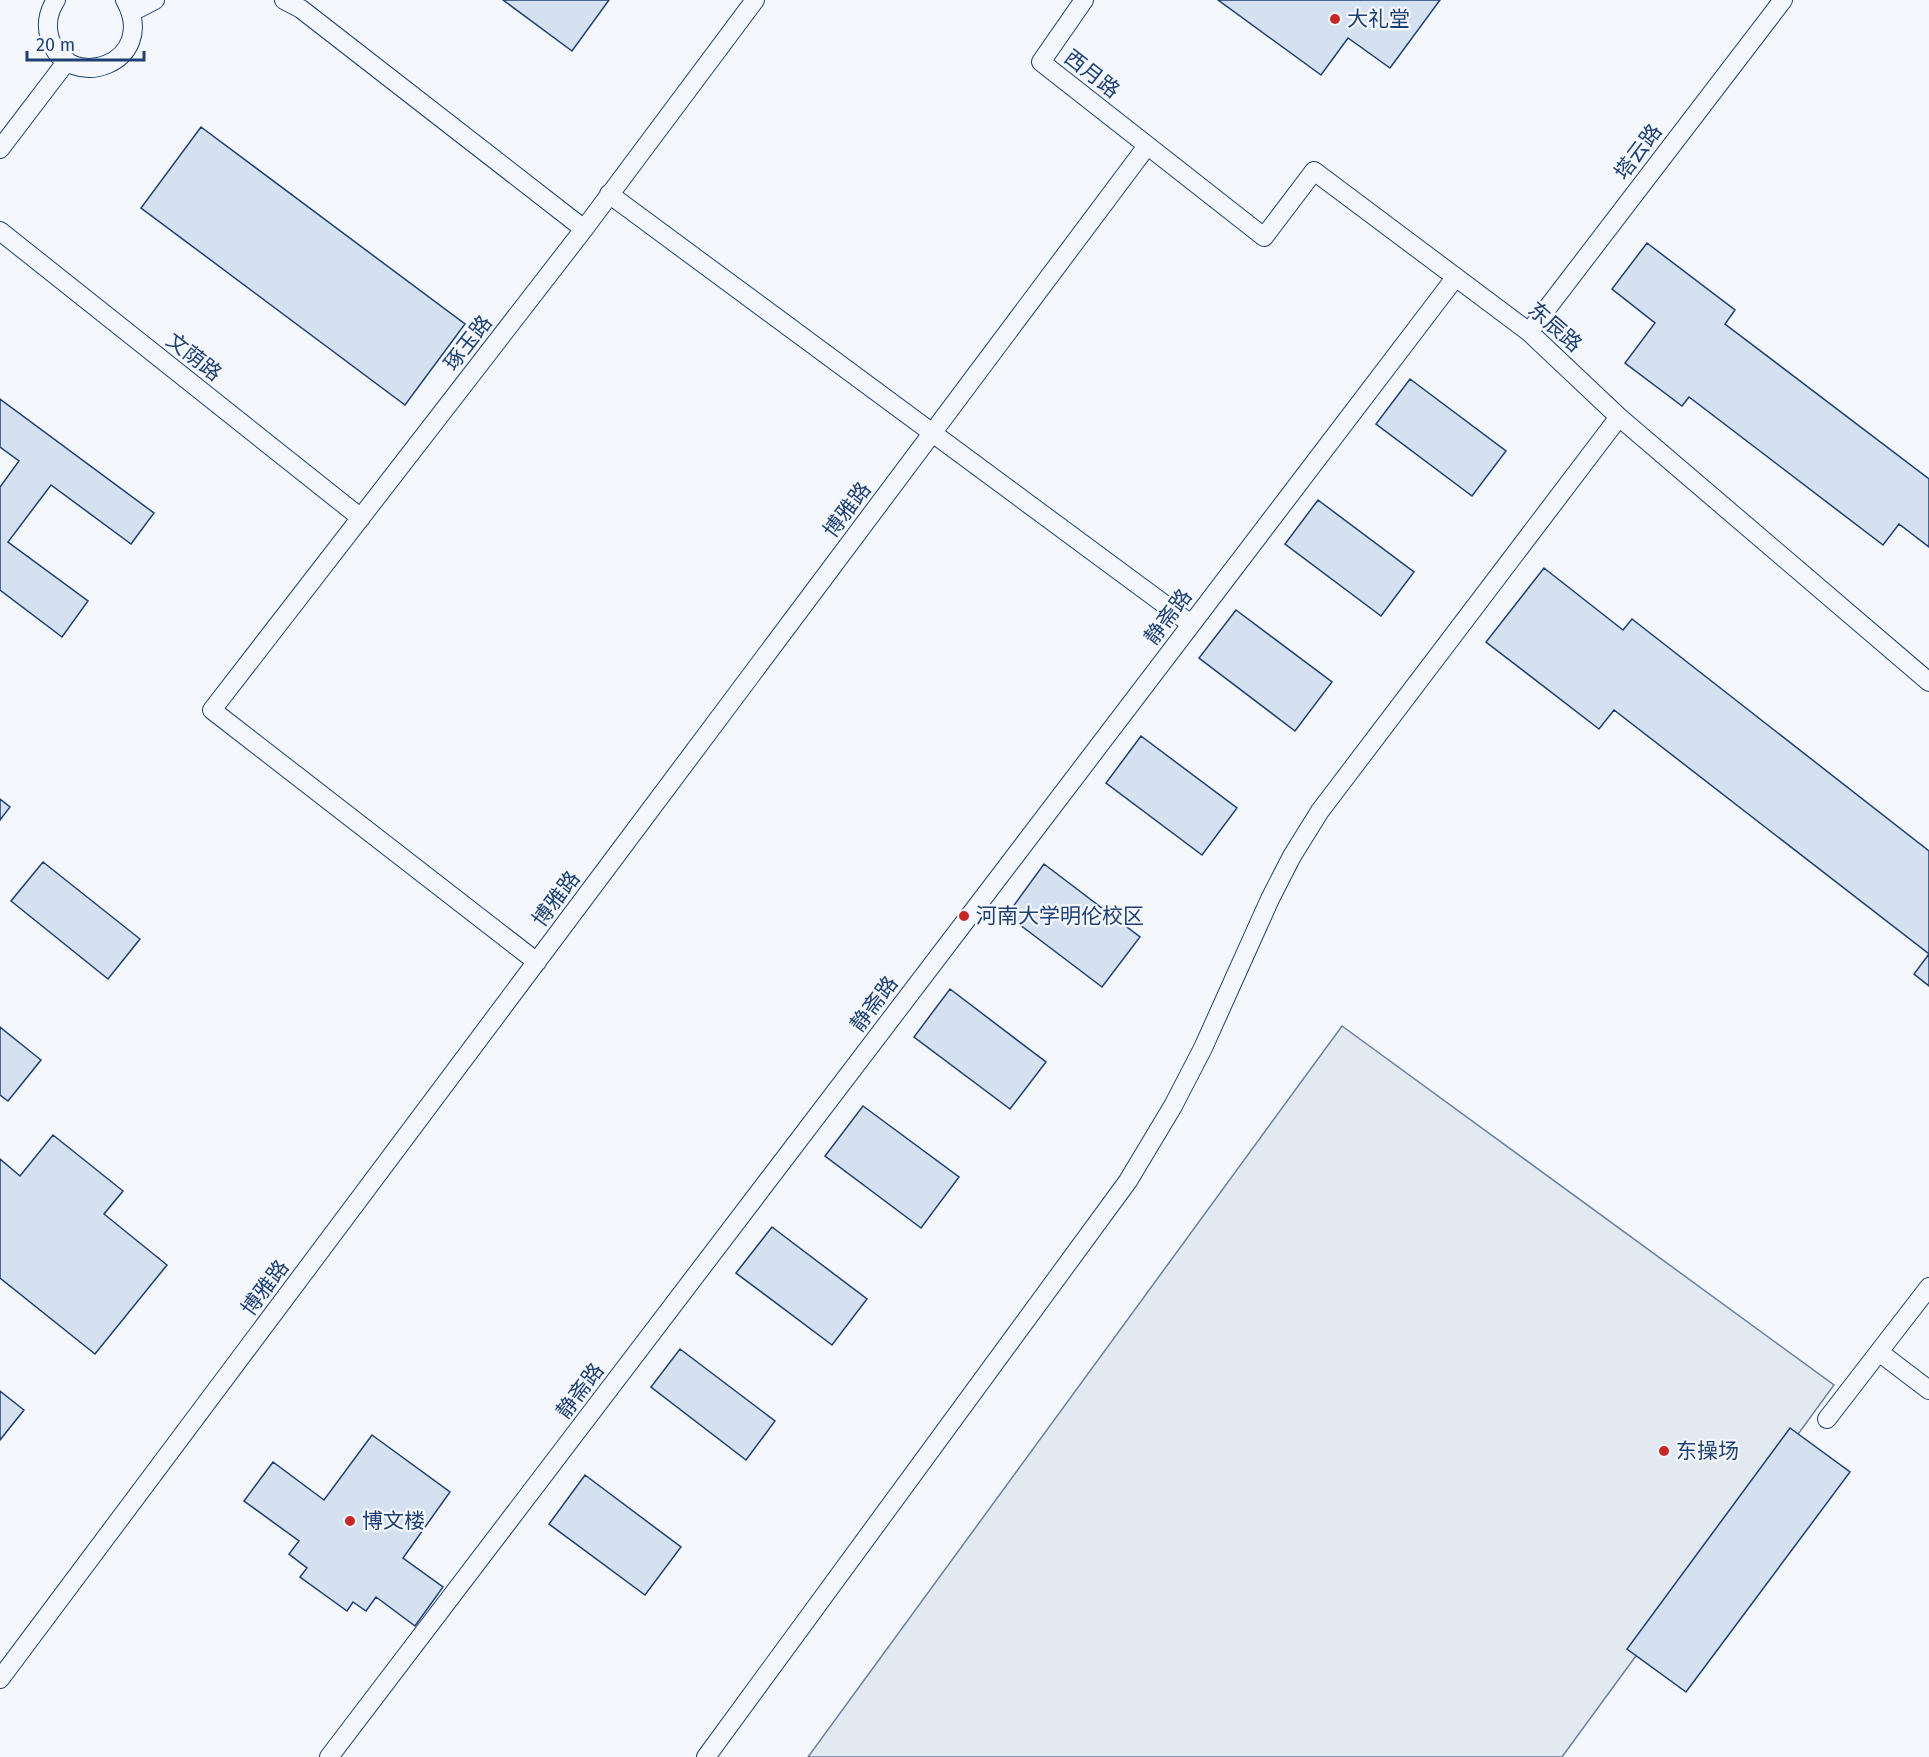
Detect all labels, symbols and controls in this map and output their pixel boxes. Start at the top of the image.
place label: 大礼堂 [1347,6,1410,32]
marker: 大礼堂 [1328,12,1342,26]
scale bar [27,24,144,62]
text: 20 m [36,34,75,56]
street label: 西月路 [1059,44,1125,104]
street label: 塔云路 [1609,119,1667,185]
street label: 东辰路 [1523,297,1587,357]
street label: 琢玉路 [438,310,498,376]
street label: 文荫路 [161,327,227,387]
street label: 博雅路 [818,477,876,543]
street label: 静斋路 [1139,584,1197,650]
street label: 博雅路 [527,866,585,932]
place label: 河南大学明伦校区 [976,903,1144,929]
marker: 河南大学明伦校区 [957,909,971,923]
street label: 静斋路 [845,971,903,1037]
street label: 博雅路 [236,1255,294,1321]
street label: 静斋路 [551,1358,609,1424]
place label: 东操场 [1676,1438,1739,1464]
marker: 东操场 [1657,1444,1671,1458]
place label: 博文楼 [362,1508,425,1534]
marker: 博文楼 [343,1514,357,1528]

